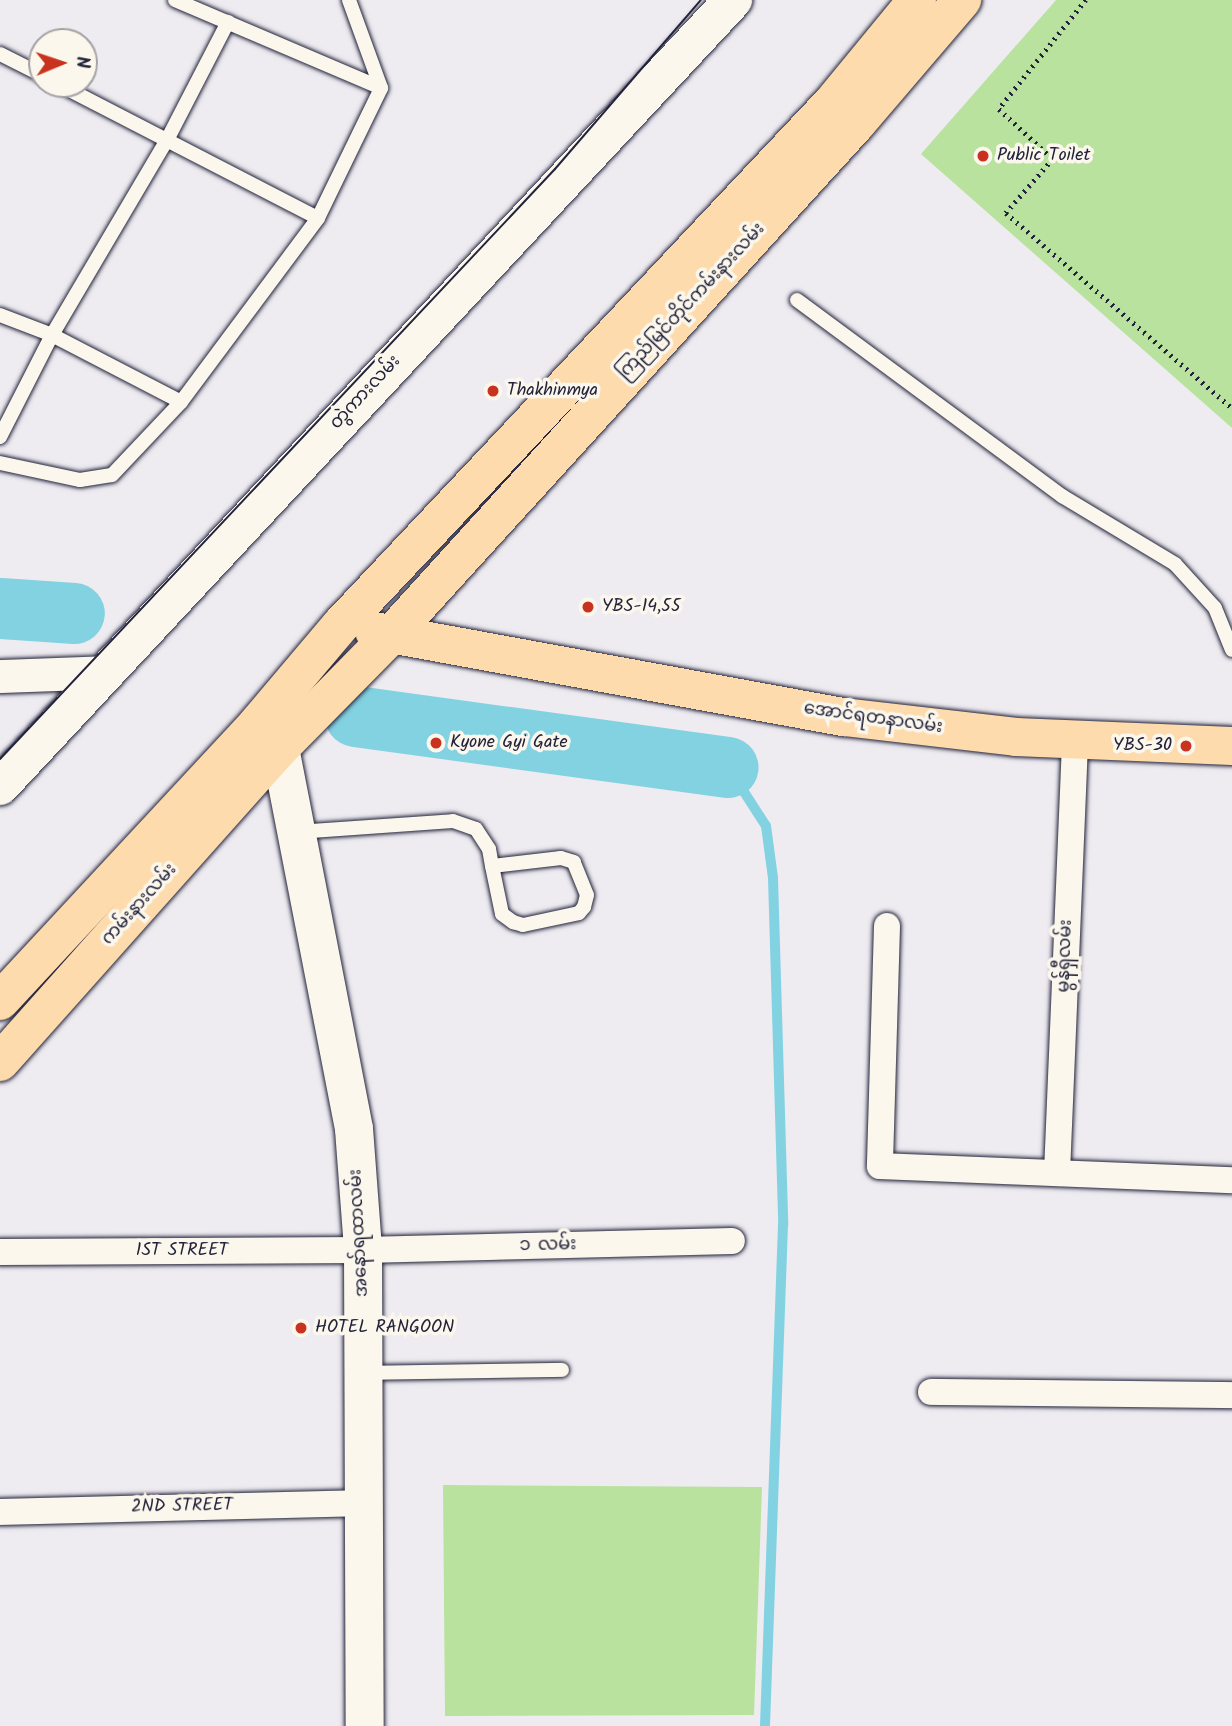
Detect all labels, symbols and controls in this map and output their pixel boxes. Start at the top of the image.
north arrow [28,28,98,98]
text: N [67,56,97,69]
place label: Public Toilet [997,145,1090,167]
marker: Public Toilet [975,148,991,164]
street label: ကြည်မြင်တိုင်ကမ်းနားလမ်း [614,219,770,385]
street label: တွဲကားလမ်း [326,351,406,435]
place label: Thakhinmya [507,380,598,402]
marker: Thakhinmya [485,383,501,399]
place label: YBS-14,55 [602,596,681,618]
marker: YBS-14,55 [580,599,596,615]
street label: အောင်ရတနာလမ်း [802,699,944,739]
place label: Kyone Gyi Gate [450,732,568,754]
marker: Kyone Gyi Gate [428,735,444,751]
place label: YBS-30 [1113,735,1172,757]
marker: YBS-30 [1178,738,1194,754]
street label: ကမ်းနားလမ်း [98,860,182,950]
street label: မွန်ရှီလမ်း [1054,919,1078,993]
street label: အနော်ရထာလမ်း [346,1168,374,1298]
street label: ၁ လမ်း [519,1235,577,1257]
street label: 1ST STREET [136,1240,228,1262]
place label: HOTEL RANGOON [315,1317,454,1339]
marker: HOTEL RANGOON [293,1320,309,1336]
street label: 2ND STREET [131,1495,233,1519]

